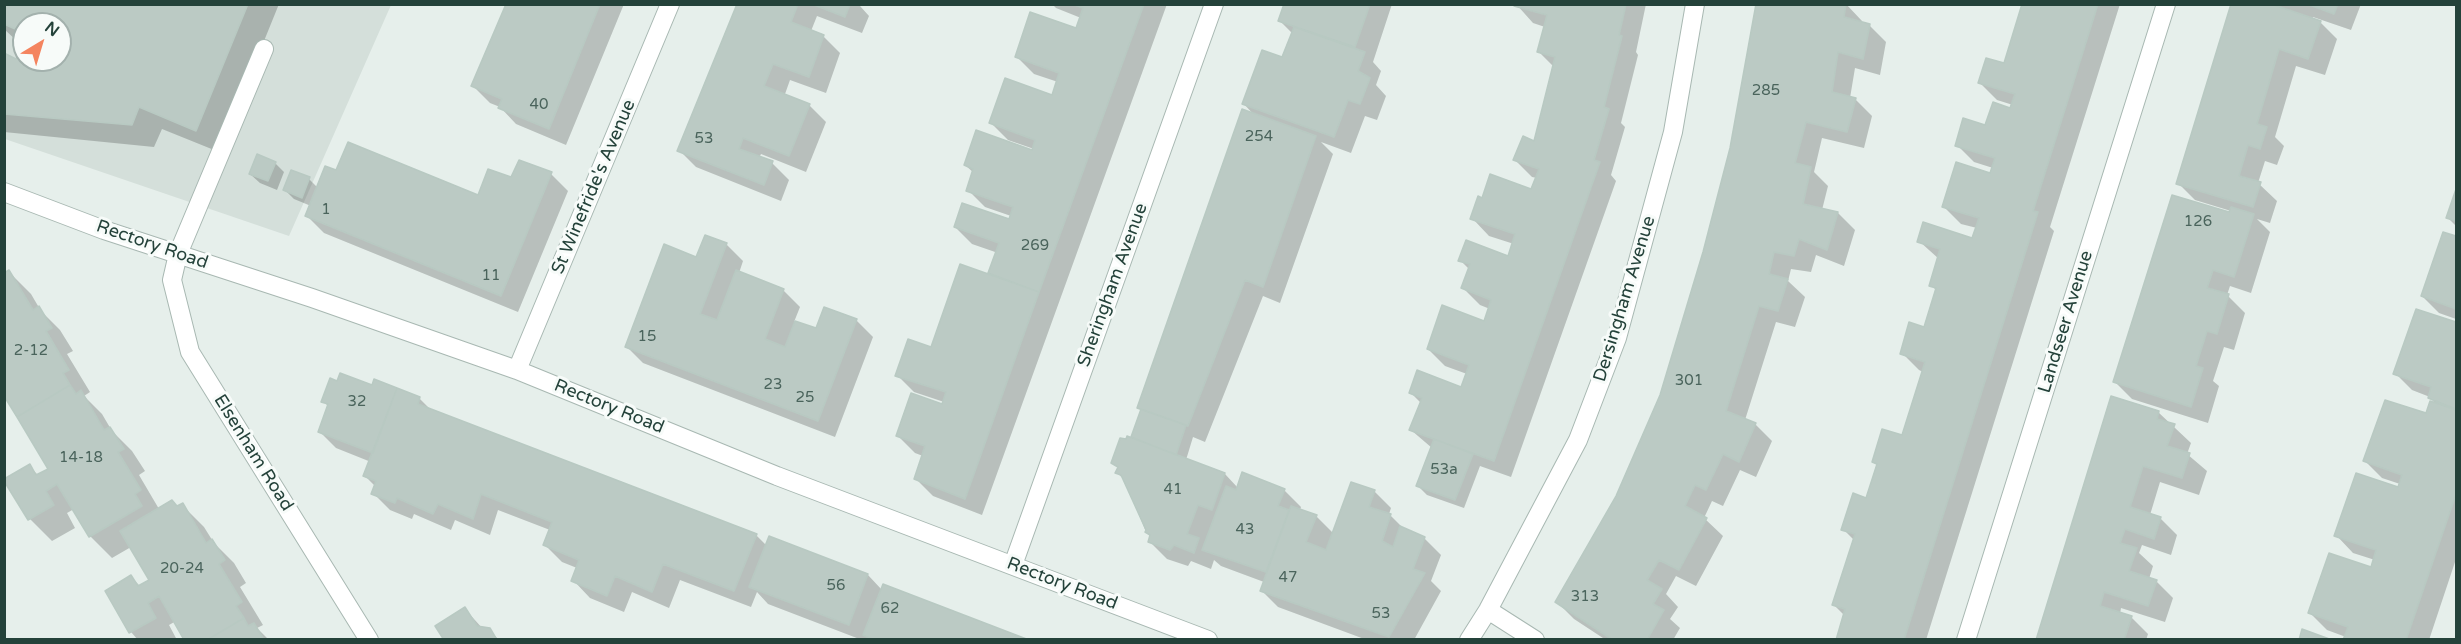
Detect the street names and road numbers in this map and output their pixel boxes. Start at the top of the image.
street label: St Winefride's Avenue [547,97,641,277]
street label: Sheringham Avenue [1073,200,1153,370]
street label: Dersingham Avenue [1589,213,1661,385]
street label: Rectory Road [93,216,211,274]
street label: Landseer Avenue [2034,248,2098,396]
street label: Rectory Road [551,375,667,439]
street label: Elsenham Road [209,391,297,515]
street label: Rectory Road [1004,553,1120,615]

